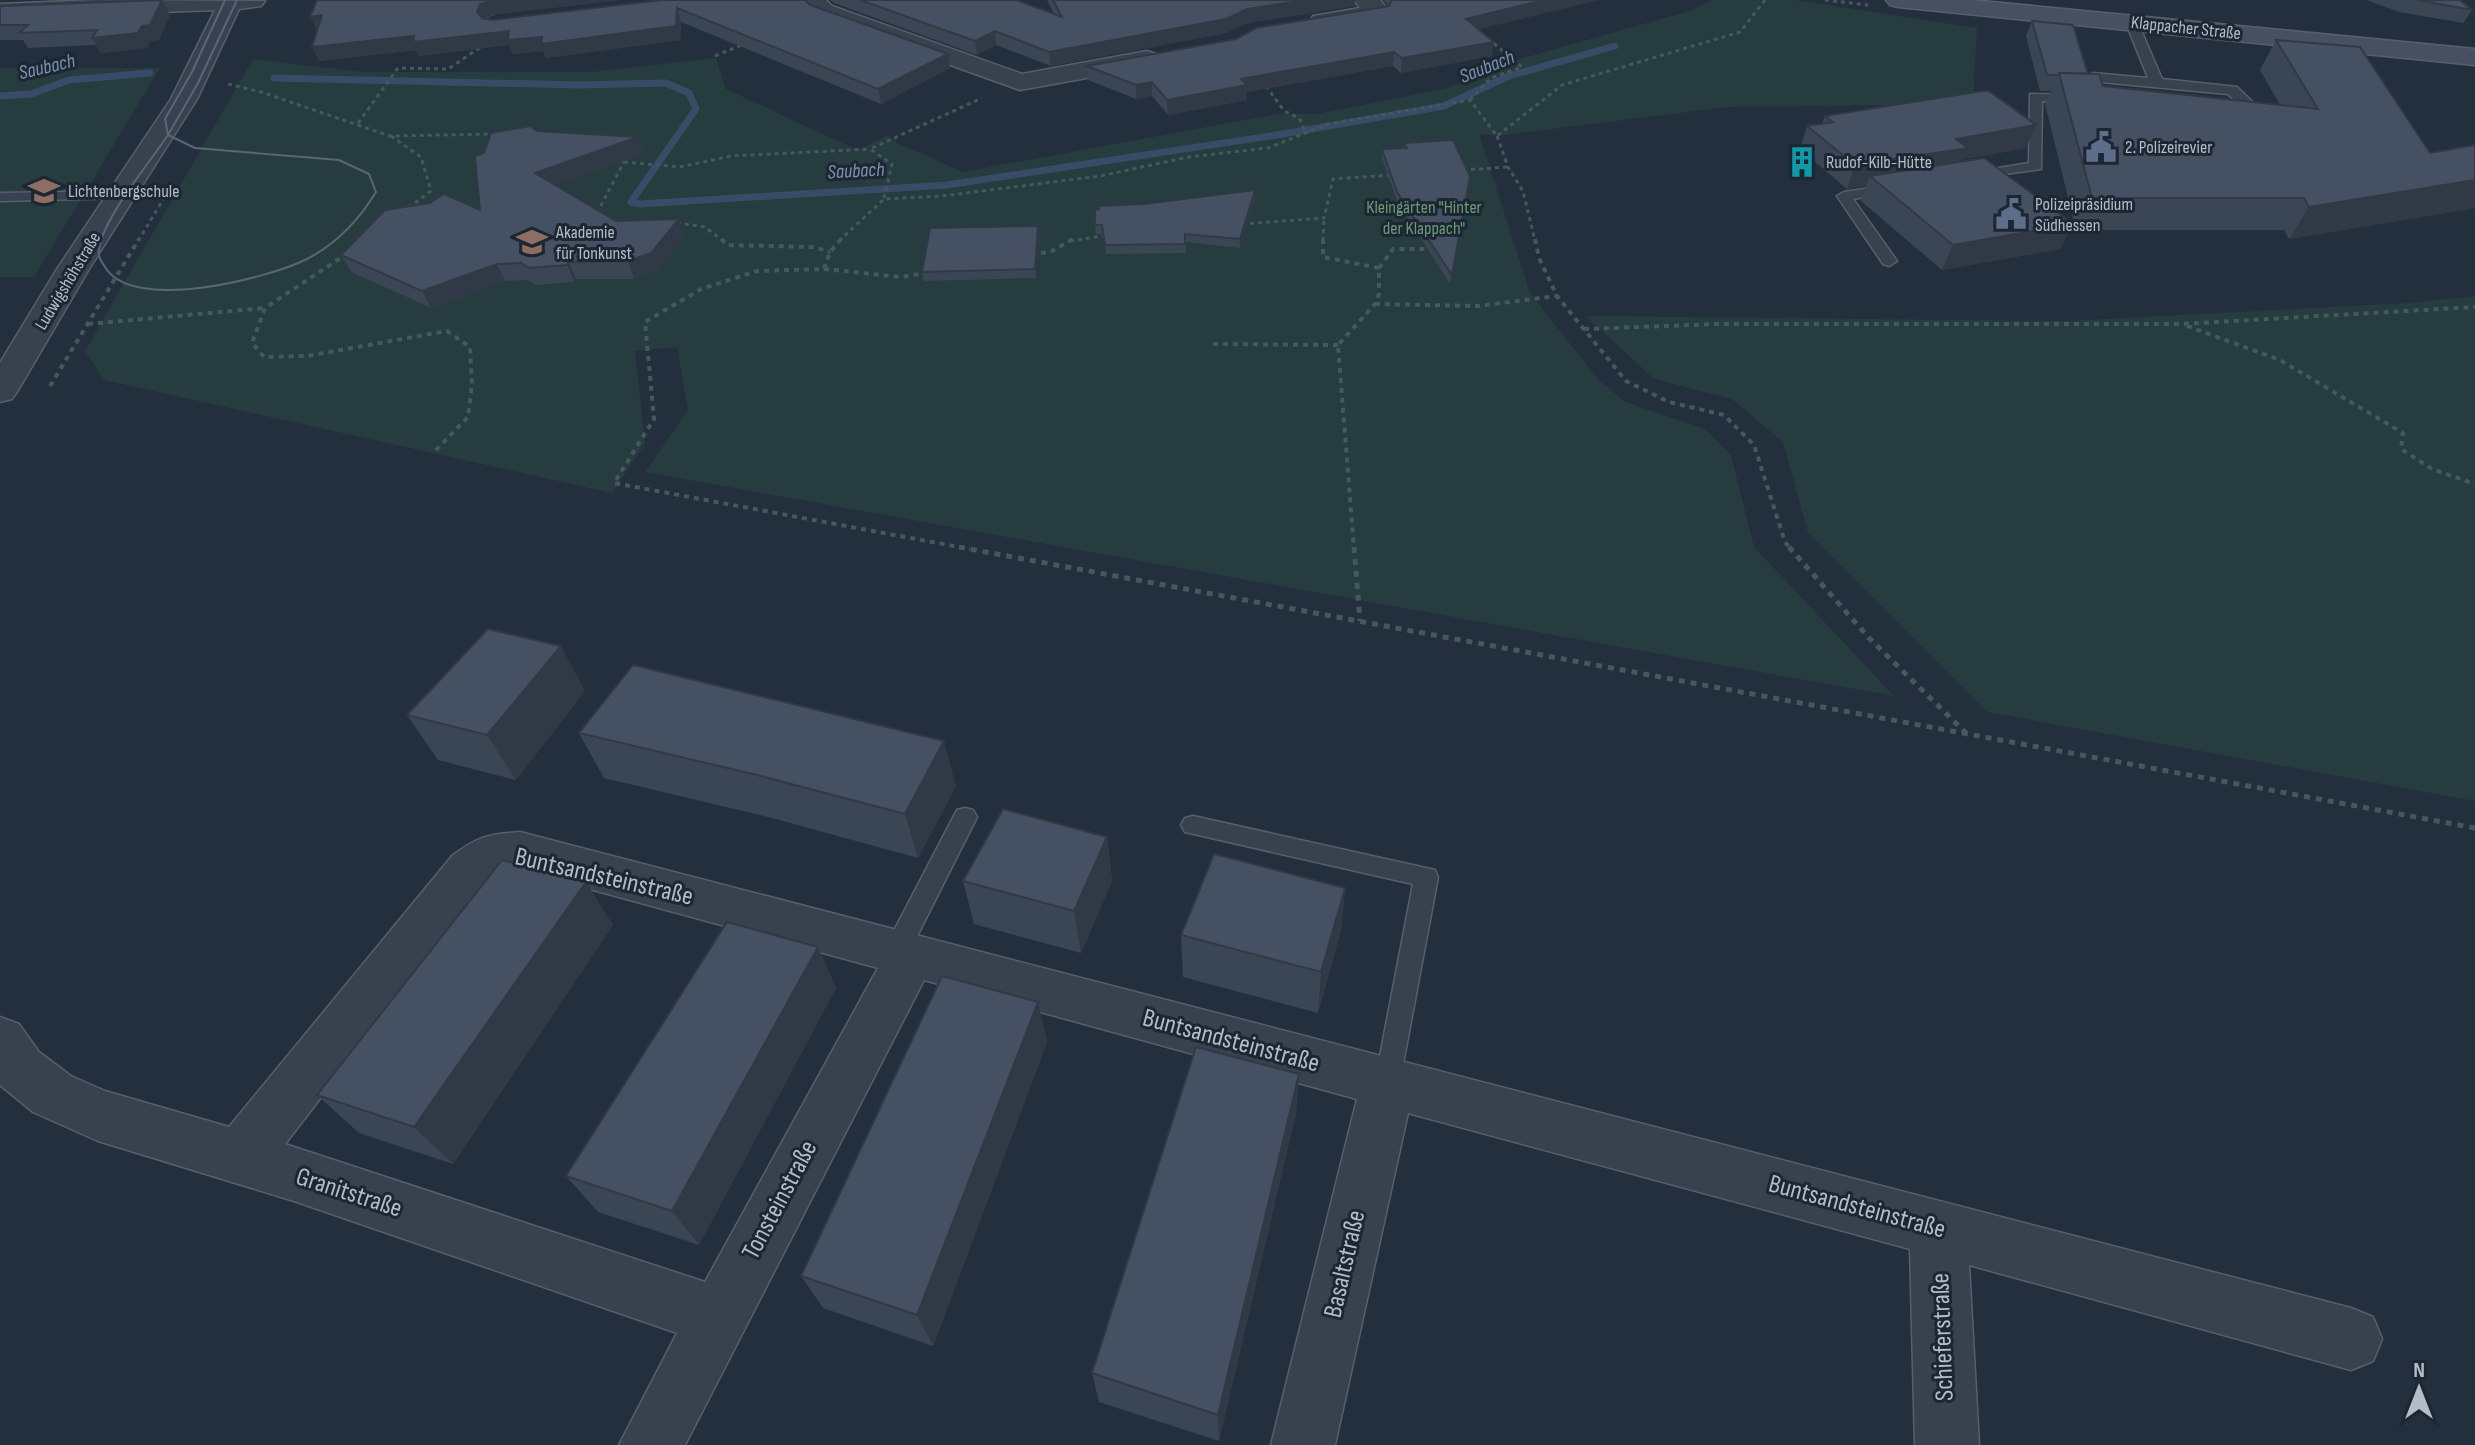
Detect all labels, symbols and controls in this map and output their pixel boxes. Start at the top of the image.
street label: Klappacher Straße [2130,12,2242,44]
water label: Saubach [1456,45,1518,89]
water label: Saubach [16,49,78,85]
public building icon: 2. Polizeirevier [2084,130,2118,164]
place label: 2. Polizeirevier [2125,137,2212,158]
building icon: Rudof-Kilb-Hütte [1785,145,1819,179]
place label: Rudof-Kilb-Hütte [1826,152,1932,173]
water label: Saubach [827,158,885,184]
school or university icon: Lichtenbergschule [27,174,61,208]
place label: Lichtenbergschule [68,181,179,202]
place label: Polizeipräsidium Südhessen [2035,194,2133,236]
park label: Kleingärten "Hinter der Klappach" [1366,197,1482,239]
public building icon: Polizeipräsidium Südhessen [1994,197,2028,231]
place label: Akademie für Tonkunst [555,222,633,264]
school or university icon: Akademie für Tonkunst [515,225,549,259]
street label: Ludwigshöhstraße [31,228,105,334]
street label: Buntsandsteinstraße [512,841,696,913]
street label: Buntsandsteinstraße [1139,1002,1323,1080]
street label: Tonsteinstraße [736,1135,824,1265]
street label: Granitstraße [292,1161,406,1225]
street label: Buntsandsteinstraße [1765,1168,1949,1246]
street label: Basaltstraße [1318,1207,1372,1321]
street label: Schieferstraße [1925,1272,1961,1402]
north arrow [2379,1349,2459,1429]
text: N [2413,1357,2425,1384]

